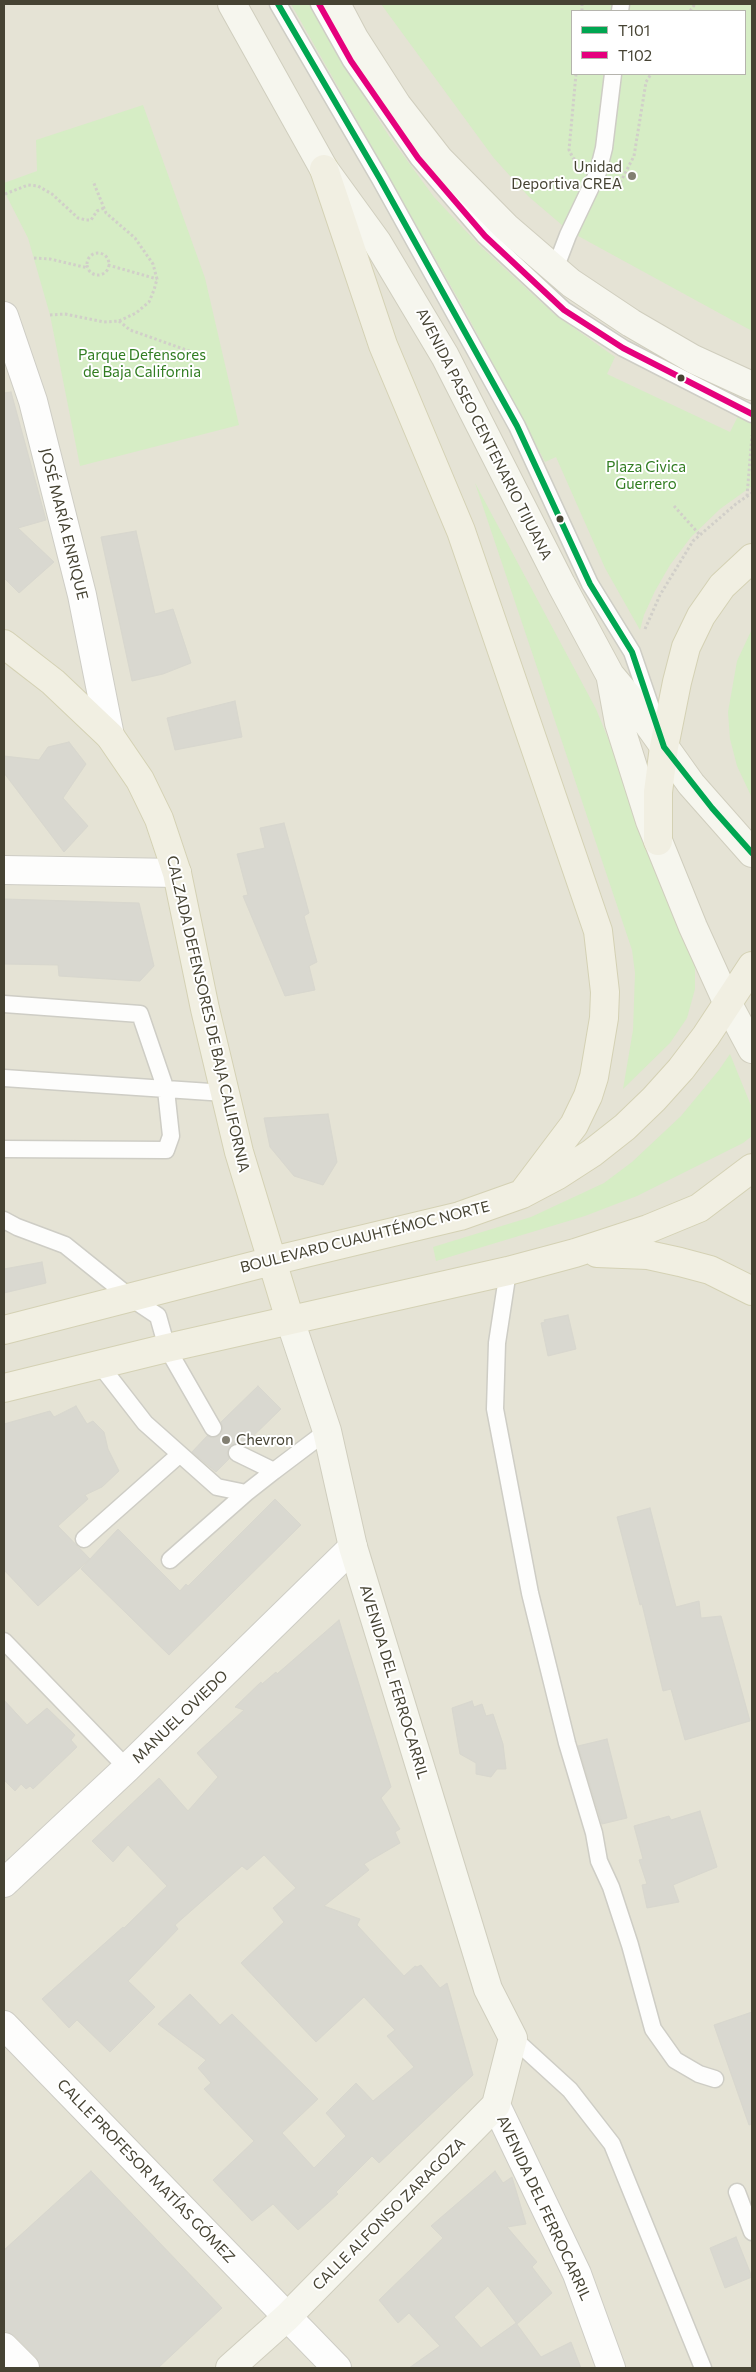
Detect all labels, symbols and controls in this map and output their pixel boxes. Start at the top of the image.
legend [571,10,746,75]
text: T101 [618,21,650,39]
text: T102 [618,46,652,64]
place label: Unidad Deportiva CREA [511,158,622,193]
marker: Unidad Deportiva CREA [626,170,638,182]
street label: AVENIDA PASEO CENTENARIO TIJUANA [412,305,556,563]
park label: Parque Defensores de Baja California [78,346,206,381]
unlabelled marker [676,373,686,383]
street label: JOSÉ MARÍA ENRIQUE [36,446,92,602]
park label: Plaza Civica Guerrero [606,458,686,493]
unlabelled marker [555,514,565,524]
street label: CALZADA DEFENSORES DE BAJA CALIFORNIA [163,854,253,1174]
street label: BOULEVARD CUAUHTÉMOC NORTE [238,1197,492,1277]
place label: Chevron [236,1431,294,1449]
marker: Chevron [220,1434,232,1446]
street label: AVENIDA DEL FERROCARRIL [356,1583,432,1781]
street label: MANUEL OVIEDO [128,1667,232,1767]
street label: CALLE PROFESOR MATÍAS GÓMEZ [53,2076,239,2266]
street label: AVENIDA DEL FERROCARRIL [493,2113,595,2303]
street label: CALLE ALFONSO ZARAGOZA [309,2134,469,2294]

